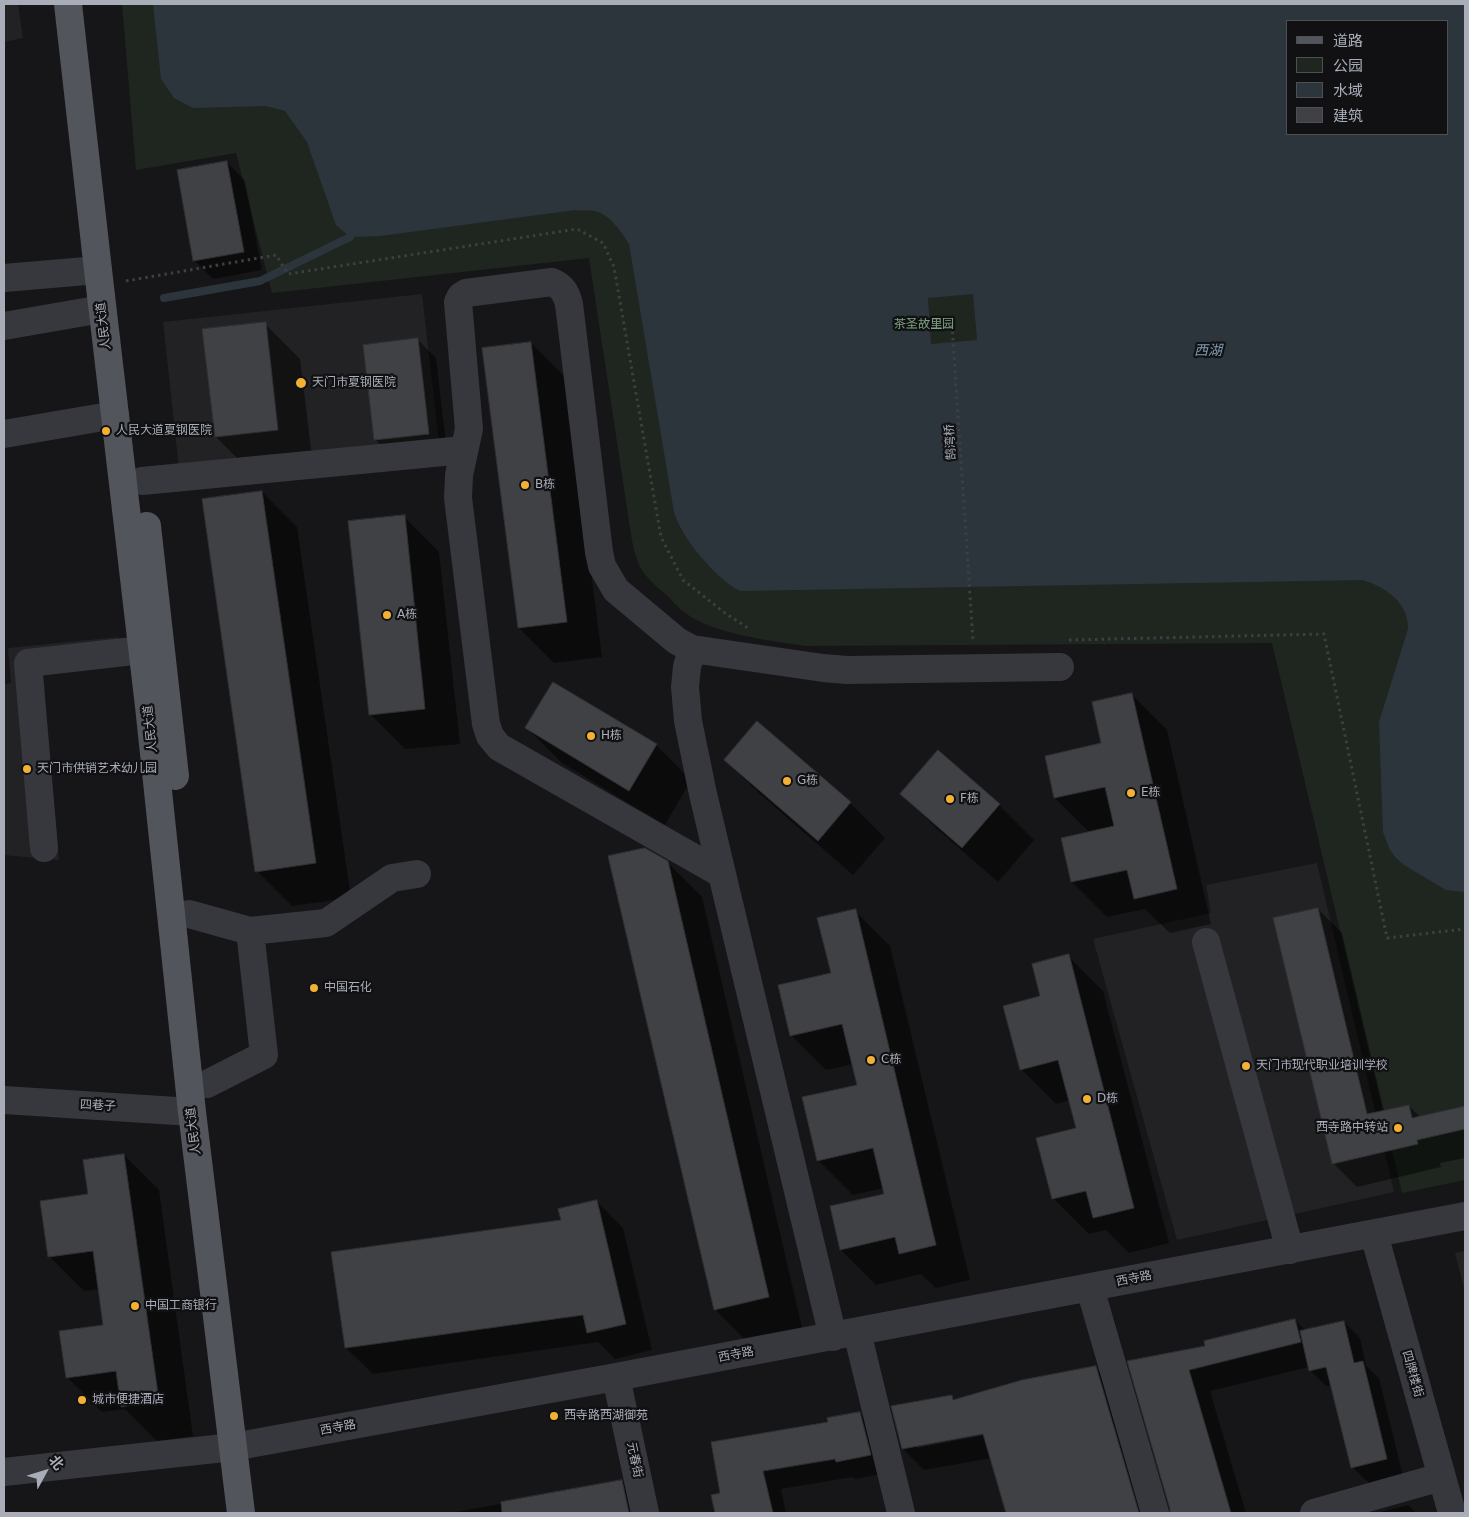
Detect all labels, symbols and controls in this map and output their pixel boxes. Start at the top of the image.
legend [1286,20,1449,135]
text: 道路 [1333,32,1363,50]
text: 公园 [1333,57,1363,75]
text: 水域 [1333,82,1363,100]
text: 建筑 [1333,107,1363,125]
street label: 人民大道 [94,301,114,351]
park label: 茶圣故里园 [894,318,954,332]
water label: 西湖 [1194,343,1222,359]
marker: 天门市夏钢医院 [294,376,308,390]
place label: 天门市夏钢医院 [312,376,396,390]
place label: 人民大道夏钢医院 [116,424,212,438]
street label: 鹄湾桥 [943,424,959,460]
marker: 人民大道夏钢医院 [100,425,112,437]
place label: B栋 [535,478,555,492]
marker: B栋 [519,479,531,491]
place label: A栋 [397,608,417,622]
marker: A栋 [381,609,393,621]
street label: 人民大道 [141,704,161,754]
place label: H栋 [601,729,622,743]
marker: H栋 [585,730,597,742]
place label: 天门市供销艺术幼儿园 [37,762,157,776]
marker: 天门市供销艺术幼儿园 [21,763,33,775]
place label: G栋 [797,774,818,788]
marker: G栋 [781,775,793,787]
place label: E栋 [1141,786,1161,800]
marker: E栋 [1125,787,1137,799]
place label: F栋 [960,792,979,806]
marker: F栋 [944,793,956,805]
place label: 中国石化 [324,981,372,995]
marker: 中国石化 [308,982,320,994]
place label: C栋 [881,1053,901,1067]
marker: C栋 [865,1054,877,1066]
place label: 天门市现代职业培训学校 [1256,1059,1388,1073]
marker: 天门市现代职业培训学校 [1240,1060,1252,1072]
place label: D栋 [1097,1092,1118,1106]
marker: D栋 [1081,1093,1093,1105]
street label: 四巷子 [80,1098,116,1114]
street label: 人民大道 [184,1106,204,1156]
place label: 西寺路中转站 [1316,1121,1388,1135]
marker: 西寺路中转站 [1392,1122,1404,1134]
street label: 西寺路 [1115,1268,1153,1290]
place label: 中国工商银行 [145,1299,217,1313]
marker: 中国工商银行 [129,1300,141,1312]
street label: 西寺路 [717,1344,755,1366]
street label: 四牌楼街 [1398,1349,1426,1399]
place label: 城市便捷酒店 [92,1393,164,1407]
marker: 城市便捷酒店 [76,1394,88,1406]
place label: 西寺路西湖御苑 [564,1409,648,1423]
marker: 西寺路西湖御苑 [548,1410,560,1422]
street label: 西寺路 [319,1418,357,1438]
street label: 元春街 [623,1441,645,1479]
north arrow [20,1447,70,1497]
text: 北 [46,1452,67,1473]

